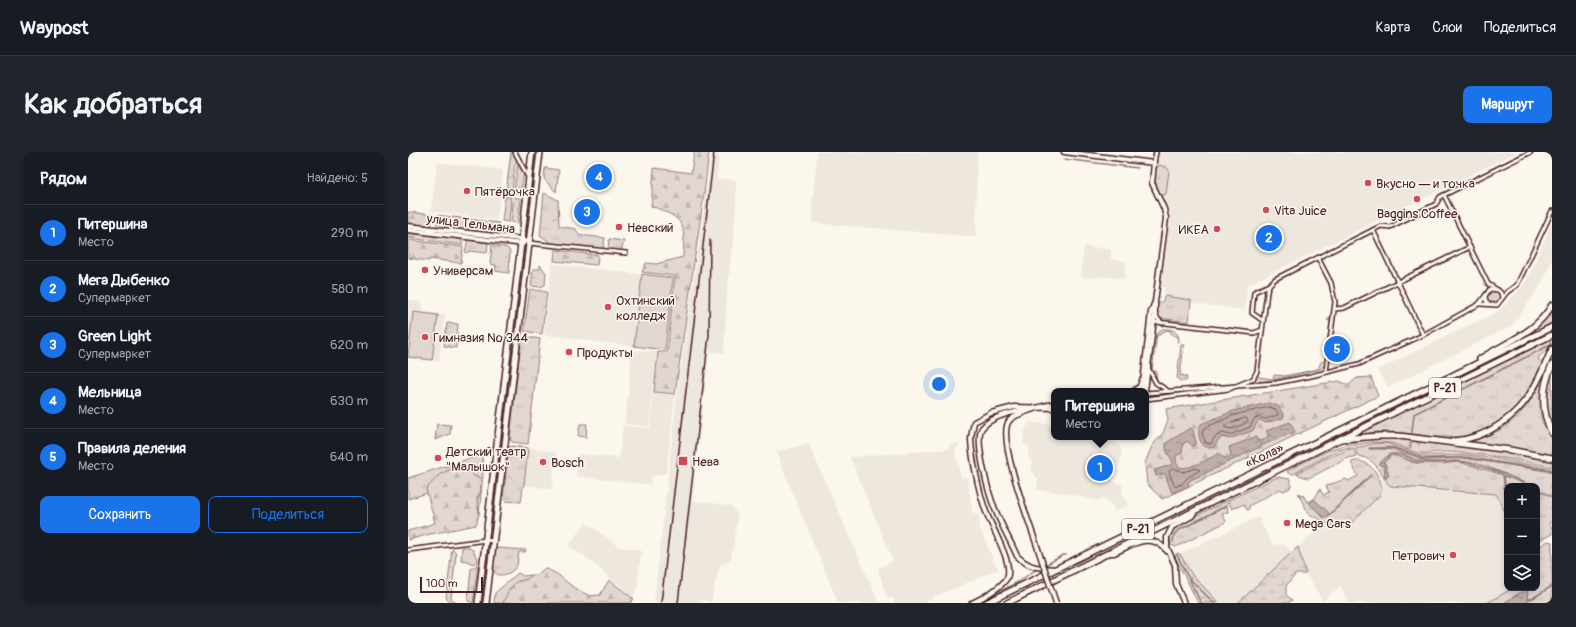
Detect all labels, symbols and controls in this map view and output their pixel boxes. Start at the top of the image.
text: Waypost [20,16,89,40]
text: Карта [1376,19,1410,36]
text: Слои [1432,19,1462,36]
text: Поделиться [1484,19,1556,36]
button: Маршрут [1463,86,1552,123]
text: Как добраться [24,87,202,122]
pin: 4 [586,162,612,192]
text: Рядом [40,168,87,189]
text: Найдено: 5 [306,170,368,186]
place label: Вкусно — и точка [1376,176,1475,192]
marker: Вкусно — и точка [1363,178,1373,188]
place label: Пятёрочка [475,184,535,200]
marker: Пятёрочка [462,186,472,196]
marker: Baggins Coffee [1412,194,1422,204]
pin: 3 [574,197,600,227]
place label: Vita Juice [1274,203,1327,219]
marker: Vita Juice [1261,205,1271,215]
place label: Baggins Coffee [1377,206,1458,222]
street label: улица Тельмана [425,211,516,237]
text: Питершина [78,215,147,234]
place label: Невский [627,220,673,236]
marker: Невский [614,222,624,232]
place label: ИКЕА [1179,222,1210,238]
pin: 2 [1256,223,1282,253]
marker: ИКЕА [1212,224,1222,234]
text: 1 [50,225,56,241]
text: 290 m [331,225,368,241]
text: Место [78,234,114,250]
place label: Универсам [433,263,493,279]
marker: Универсам [420,265,430,275]
text: Мега Дыбенко [78,271,169,290]
text: 2 [49,281,57,297]
text: 580 m [331,281,368,297]
text: Супермаркет [78,290,151,306]
place label: Охтинский колледж [616,293,675,324]
marker: Охтинский колледж [603,302,613,312]
text: Green Light [78,327,151,346]
place label: Гимназия № 344 [433,330,528,346]
marker: Гимназия № 344 [420,332,430,342]
pin: 5 [1324,334,1350,364]
text: 3 [49,337,57,353]
text: 620 m [330,337,368,353]
place label: Продукты [577,345,633,361]
text: Супермаркет [78,346,151,362]
marker: Продукты [564,347,574,357]
your location [929,374,949,394]
road number: Р-21 [1429,378,1461,398]
text: Мельница [78,383,142,402]
popup [1051,388,1149,440]
text: 4 [49,393,57,409]
text: 630 m [330,393,368,409]
text: Питершина [1065,397,1135,416]
text: Место [78,402,114,418]
text: Место [1065,416,1101,432]
text: Правила деления [78,439,186,458]
street label: «Кола» [1243,440,1286,472]
place label: Детский театр "Малышок" [445,444,527,475]
text: 5 [49,449,57,465]
text: 640 m [330,449,368,465]
marker: Детский театр "Малышок" [433,453,443,463]
pin: 1 [1087,453,1113,483]
place label: Нева [692,454,719,470]
place label: Bosch [551,455,584,471]
marker: Нева [677,455,689,467]
marker: Bosch [538,457,548,467]
text: Место [78,458,114,474]
map controls [1504,483,1540,591]
button: + [1504,483,1540,519]
button: Сохранить [40,496,200,533]
button: Поделиться [208,496,368,533]
place label: Mega Cars [1295,516,1351,532]
marker: Mega Cars [1282,518,1292,528]
road number: Р-21 [1122,519,1154,539]
button: − [1504,519,1540,555]
place label: Петрович [1392,548,1445,564]
marker: Петрович [1448,550,1458,560]
button: layers [1504,555,1540,591]
scale bar [420,575,483,594]
text: 100 m [426,577,457,590]

